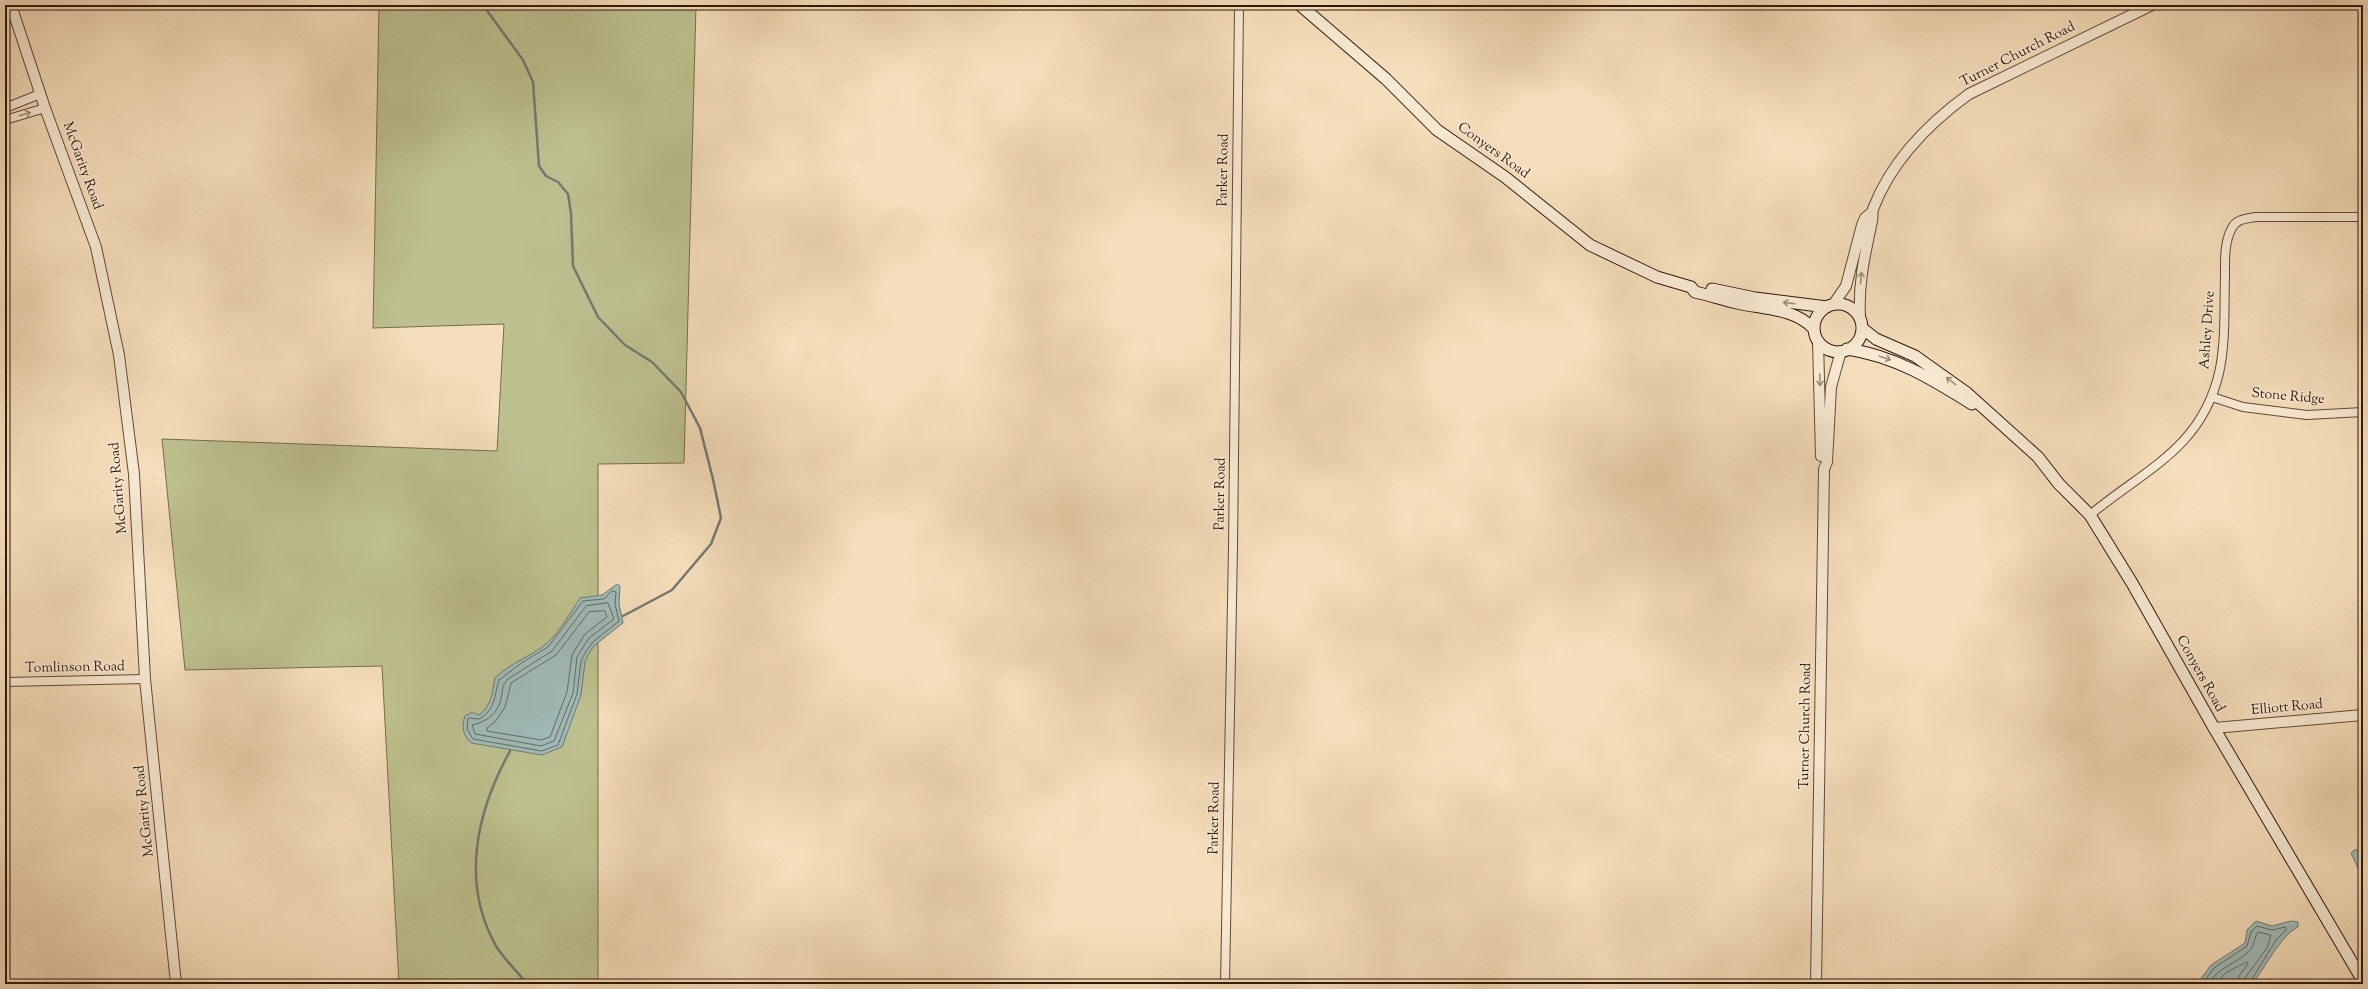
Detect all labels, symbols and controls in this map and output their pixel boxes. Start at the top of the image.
street label: Turner Church Road [1957,17,2079,93]
one-way arrow [18,110,31,117]
street label: Conyers Road [1453,118,1533,184]
street label: McGarity Road [57,119,107,213]
street label: Parker Road [1213,133,1235,207]
one-way arrow [1857,272,1864,285]
street label: Ashley Drive [2195,290,2221,370]
one-way arrow [1783,299,1796,307]
one-way arrow [1878,355,1891,362]
one-way arrow [1816,373,1824,386]
one-way arrow [1946,376,1957,385]
street label: Stone Ridge [2251,384,2325,410]
street label: McGarity Road [105,441,133,535]
street label: Parker Road [1210,457,1232,531]
street label: Conyers Road [2171,632,2229,716]
street label: Tomlinson Road [25,657,125,679]
street label: Turner Church Road [1795,663,1817,789]
street label: Elliott Road [2250,695,2324,721]
street label: McGarity Road [130,764,160,858]
street label: Parker Road [1204,781,1226,855]

